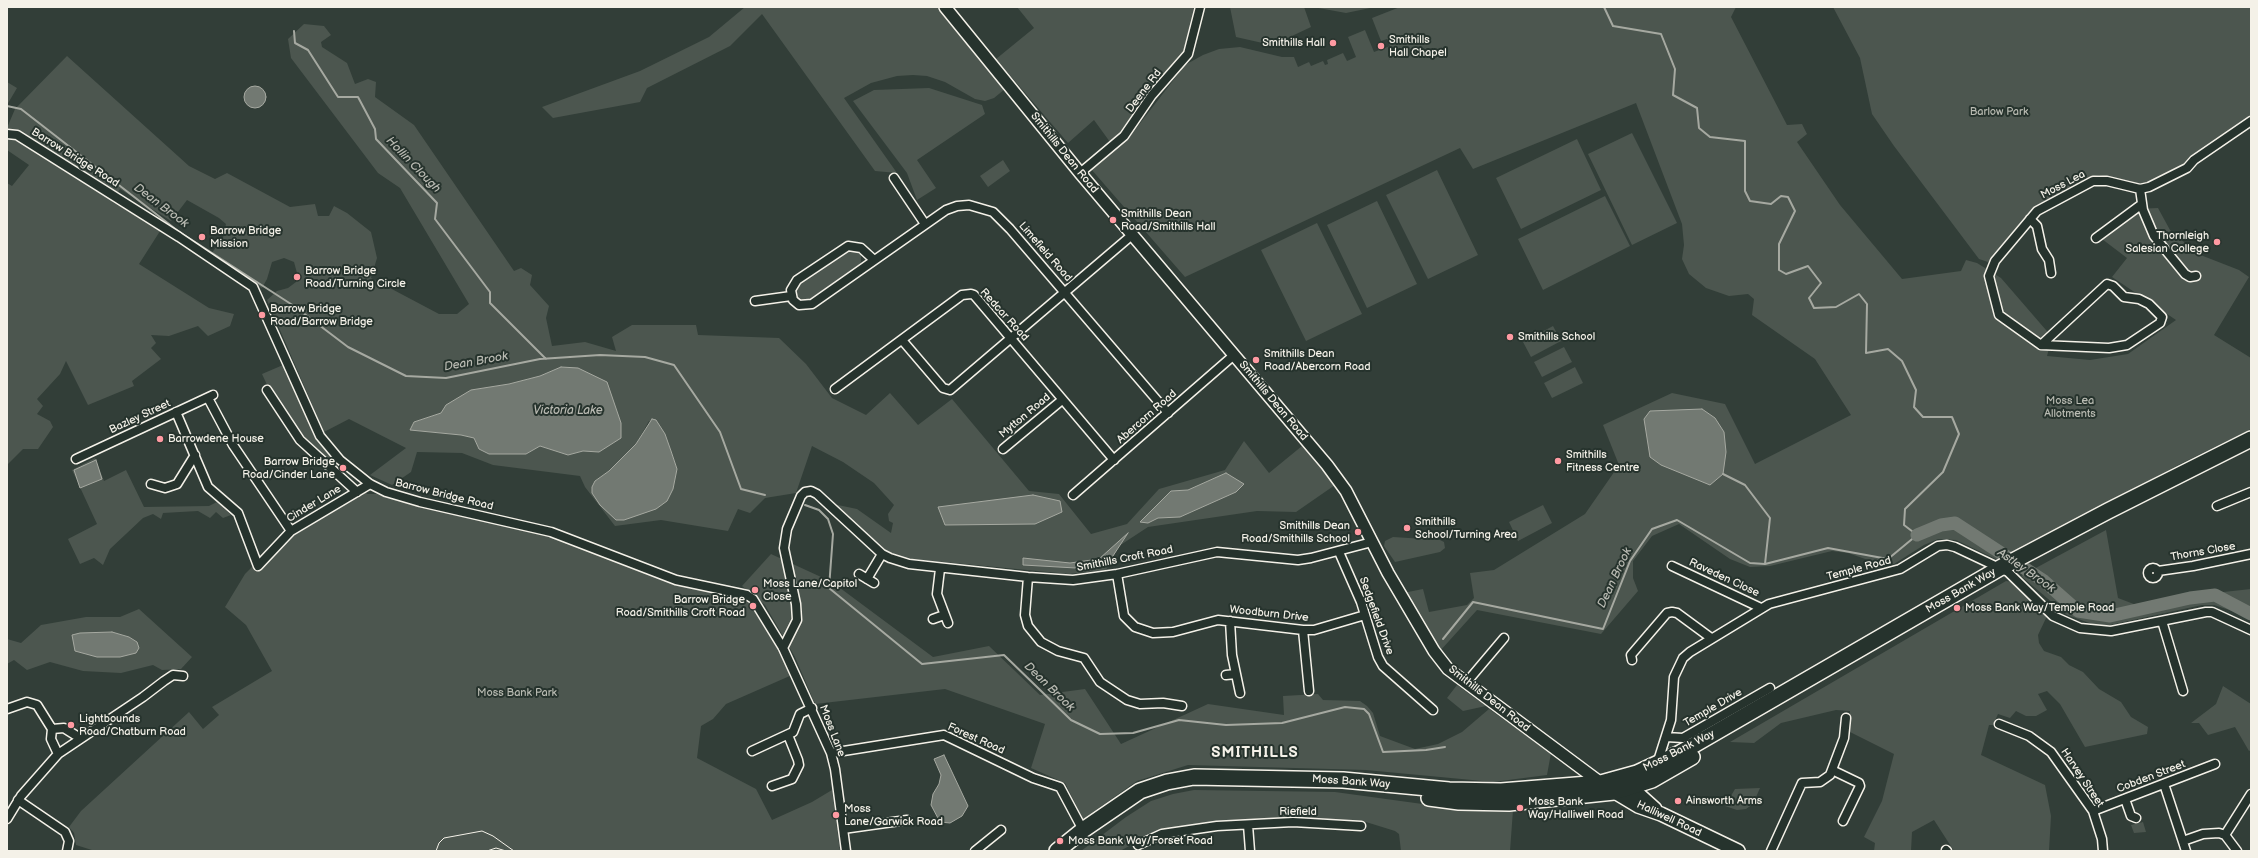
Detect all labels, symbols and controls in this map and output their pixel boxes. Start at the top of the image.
place label: Smithills Hall Chapel [1389,33,1447,59]
place label: Smithills Hall [1262,36,1325,50]
marker: Smithills Hall [1328,38,1338,48]
marker: Smithills Hall Chapel [1376,41,1386,51]
street label: Deene Rd [1123,67,1165,115]
park label: Barlow Park [1970,105,2028,119]
street label: Smithills Dean Road [1027,110,1101,196]
street label: Barrow Bridge Road [29,126,121,190]
water label: Hollin Clough [383,134,443,196]
street label: Moss Lea [2039,168,2087,202]
water label: Dean Brook [131,181,191,231]
place label: Smithills Dean Road/Smithills Hall [1121,207,1215,233]
marker: Smithills Dean Road/Smithills Hall [1108,215,1118,225]
street label: Limefield Road [1016,220,1074,284]
place label: Barrow Bridge Mission [210,224,281,250]
place label: Thornleigh Salesian College [2125,229,2209,255]
marker: Barrow Bridge Mission [197,232,207,242]
marker: Thornleigh Salesian College [2212,237,2222,247]
place label: Barrow Bridge Road/Turning Circle [305,264,406,290]
marker: Barrow Bridge Road/Turning Circle [292,272,302,282]
street label: Redcar Road [977,286,1031,344]
place label: Barrow Bridge Road/Barrow Bridge [270,302,373,328]
marker: Barrow Bridge Road/Barrow Bridge [257,310,267,320]
place label: Smithills School [1518,330,1595,344]
marker: Smithills School [1505,332,1515,342]
place label: Smithills Dean Road/Abercorn Road [1264,347,1371,373]
water label: Dean Brook [443,349,509,375]
marker: Smithills Dean Road/Abercorn Road [1251,355,1261,365]
street label: Smithills Dean Road [1236,358,1310,444]
street label: Abercorn Road [1114,387,1180,447]
street label: Mytton Road [997,391,1053,441]
park label: Moss Lea Allotments [2044,394,2096,420]
street label: Bazley Street [107,397,173,437]
water label: Victoria Lake [533,404,603,418]
place label: Barrowdene House [168,432,264,446]
marker: Barrowdene House [155,434,165,444]
place label: Smithills Fitness Centre [1566,448,1639,474]
place label: Barrow Bridge Road/Cinder Lane [242,455,335,481]
marker: Smithills Fitness Centre [1553,456,1563,466]
marker: Barrow Bridge Road/Cinder Lane [338,463,348,473]
street label: Barrow Bridge Road [393,476,495,514]
street label: Cinder Lane [284,483,344,525]
place label: Smithills School/Turning Area [1415,515,1517,541]
place label: Smithills Dean Road/Smithills School [1241,519,1350,545]
marker: Smithills School/Turning Area [1402,523,1412,533]
marker: Smithills Dean Road/Smithills School [1353,527,1363,537]
street label: Thorns Close [2170,540,2236,564]
street label: Smithills Croft Road [1076,543,1174,575]
water label: Dean Brook [1595,546,1635,610]
water label: Astley Brook [1994,546,2058,596]
street label: Temple Road [1825,554,1893,584]
street label: Raveden Close [1687,556,1761,600]
street label: Moss Bank Way [1924,566,1998,616]
street label: Sedgefield Drive [1356,575,1396,657]
place label: Moss Lane/Capitol Close [763,577,857,603]
marker: Moss Lane/Capitol Close [750,585,760,595]
place label: Barrow Bridge Road/Smithills Croft Road [616,593,745,619]
marker: Barrow Bridge Road/Smithills Croft Road [748,601,758,611]
place label: Moss Bank Way/Temple Road [1965,601,2114,615]
street label: Woodburn Drive [1229,603,1309,625]
marker: Moss Bank Way/Temple Road [1952,603,1962,613]
water label: Dean Brook [1021,659,1077,715]
street label: Smithills Dean Road [1446,663,1532,735]
park label: Moss Bank Park [477,686,557,700]
street label: Temple Drive [1681,686,1745,730]
street label: Moss Lane [816,703,848,759]
place label: Lightbounds Road/Chatburn Road [79,712,186,738]
marker: Lightbounds Road/Chatburn Road [66,720,76,730]
street label: Forest Road [945,721,1007,757]
street label: Moss Bank Way [1641,727,1717,775]
district label: SMITHILLS [1211,744,1299,762]
street label: Harvey Street [2058,746,2106,810]
street label: Cobden Street [2115,758,2187,796]
street label: Moss Bank Way [1311,773,1391,791]
place label: Ainsworth Arms [1686,794,1762,808]
place label: Moss Bank Way/Halliwell Road [1528,795,1624,821]
marker: Ainsworth Arms [1673,796,1683,806]
street label: Halliwell Road [1634,798,1704,840]
place label: Moss Lane/Garwick Road [844,802,943,828]
marker: Moss Bank Way/Halliwell Road [1515,803,1525,813]
street label: Riefield [1279,805,1317,819]
marker: Moss Lane/Garwick Road [831,810,841,820]
place label: Moss Bank Way/Forset Road [1068,834,1213,848]
marker: Moss Bank Way/Forset Road [1055,836,1065,846]

